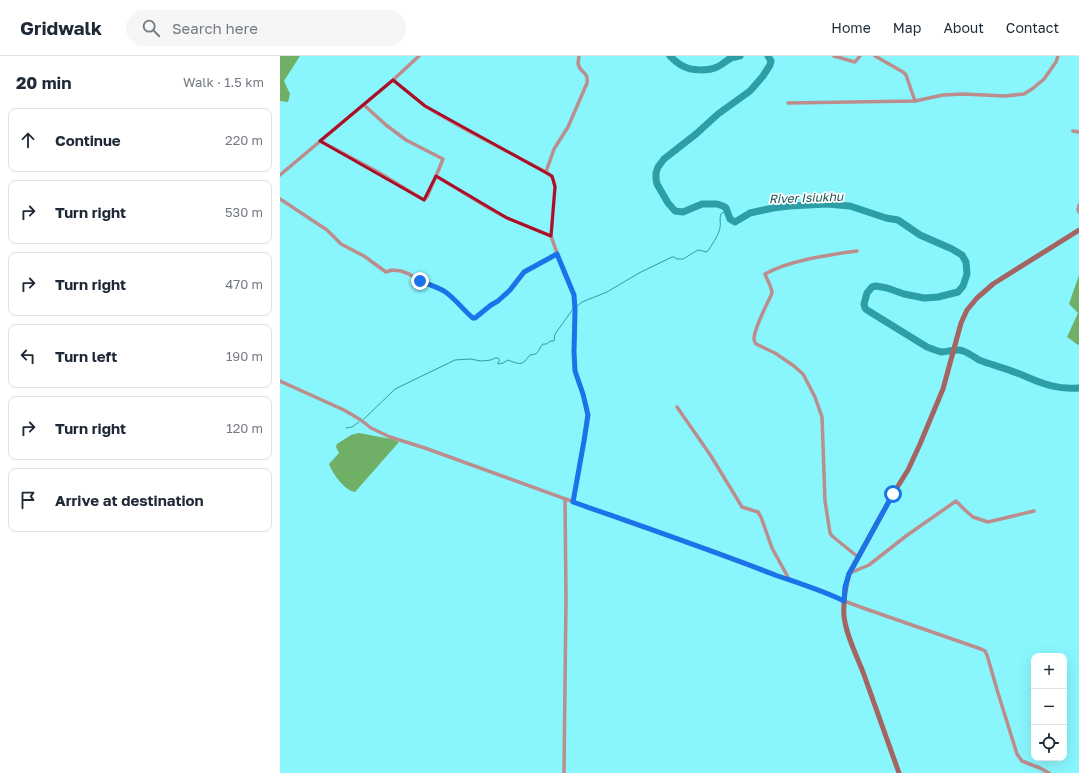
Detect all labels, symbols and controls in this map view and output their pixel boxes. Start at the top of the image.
search box [126,10,406,46]
text: Gridwalk [20,16,102,39]
icon: search [140,17,162,39]
text: Search here [172,19,258,37]
text: Home [831,19,871,36]
text: Map [893,19,921,36]
text: About [943,19,984,36]
text: Contact [1006,19,1059,36]
text: 20 min [16,72,72,93]
text: Walk · 1.5 km [183,74,264,90]
icon: ahead [17,129,39,151]
text: Continue [55,131,121,149]
text: 220 m [225,132,263,148]
water label: River Isiukhu [768,189,844,206]
icon: right [17,201,39,223]
text: Turn right [55,203,126,221]
text: 530 m [225,204,263,220]
route end [411,272,429,290]
icon: right [17,273,39,295]
text: Turn right [55,275,126,293]
text: 470 m [225,276,263,292]
icon: left [17,345,39,367]
text: Turn left [55,347,117,365]
text: 190 m [226,348,263,364]
icon: right [17,417,39,439]
text: Turn right [55,419,126,437]
text: 120 m [226,420,263,436]
route start [884,485,902,503]
icon: arrive [17,489,39,511]
text: Arrive at destination [55,491,204,509]
map controls [1031,653,1067,761]
button: + [1031,653,1067,689]
button: − [1031,689,1067,725]
button: locate [1031,725,1067,761]

